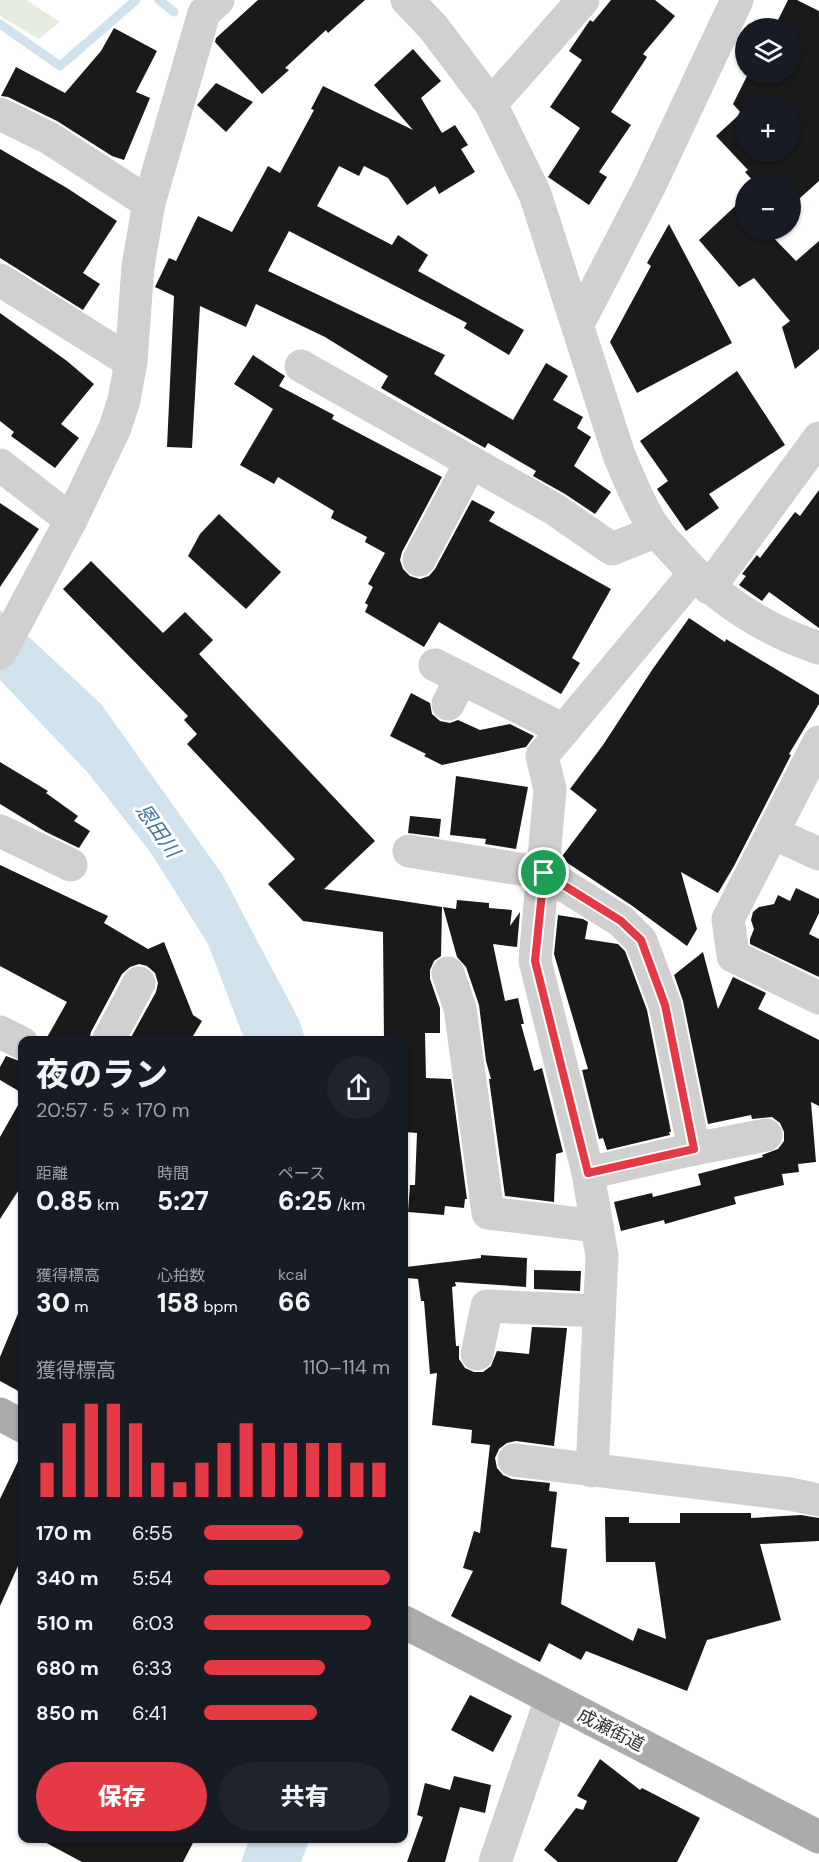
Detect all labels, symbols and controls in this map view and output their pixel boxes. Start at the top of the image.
map controls [735,18,801,240]
button: layers [735,18,801,84]
button: + [735,96,801,162]
button: − [735,174,801,240]
water label: 恩田川 [130,798,187,864]
pin [518,847,569,898]
icon: arrive [527,856,560,889]
text: 夜のラン [36,1053,168,1096]
button: share [327,1056,390,1119]
text: 20:57 · 5 × 170 m [36,1097,189,1123]
text: 距離 [36,1163,68,1184]
text: 時間 [157,1163,189,1184]
text: ペース [278,1163,325,1184]
text: 0.85 [36,1184,93,1218]
text: 5:27 [157,1184,209,1218]
text: 6:25 [278,1184,333,1218]
text: km [93,1194,119,1215]
text: /km [333,1194,365,1215]
text: kcal [278,1264,307,1285]
text: 獲得標高 [36,1265,100,1286]
text: 心拍数 [157,1265,205,1286]
text: 66 [278,1285,311,1319]
text: 30 [36,1286,70,1320]
text: 158 [157,1286,199,1320]
text: m [70,1296,89,1317]
text: bpm [199,1296,238,1317]
text: 110–114 m [303,1354,390,1380]
text: 獲得標高 [36,1357,116,1383]
text: 170 m [36,1520,92,1546]
text: 6:55 [132,1520,173,1546]
text: 340 m [36,1565,99,1591]
text: 5:54 [132,1565,173,1591]
text: 510 m [36,1610,93,1636]
text: 6:03 [132,1610,174,1636]
text: 680 m [36,1655,99,1681]
text: 6:33 [132,1655,172,1681]
text: 850 m [36,1700,99,1726]
text: 6:41 [132,1700,167,1726]
street label: 成瀬街道 [573,1703,649,1757]
button: 保存 [36,1762,207,1831]
button: 共有 [219,1762,390,1831]

